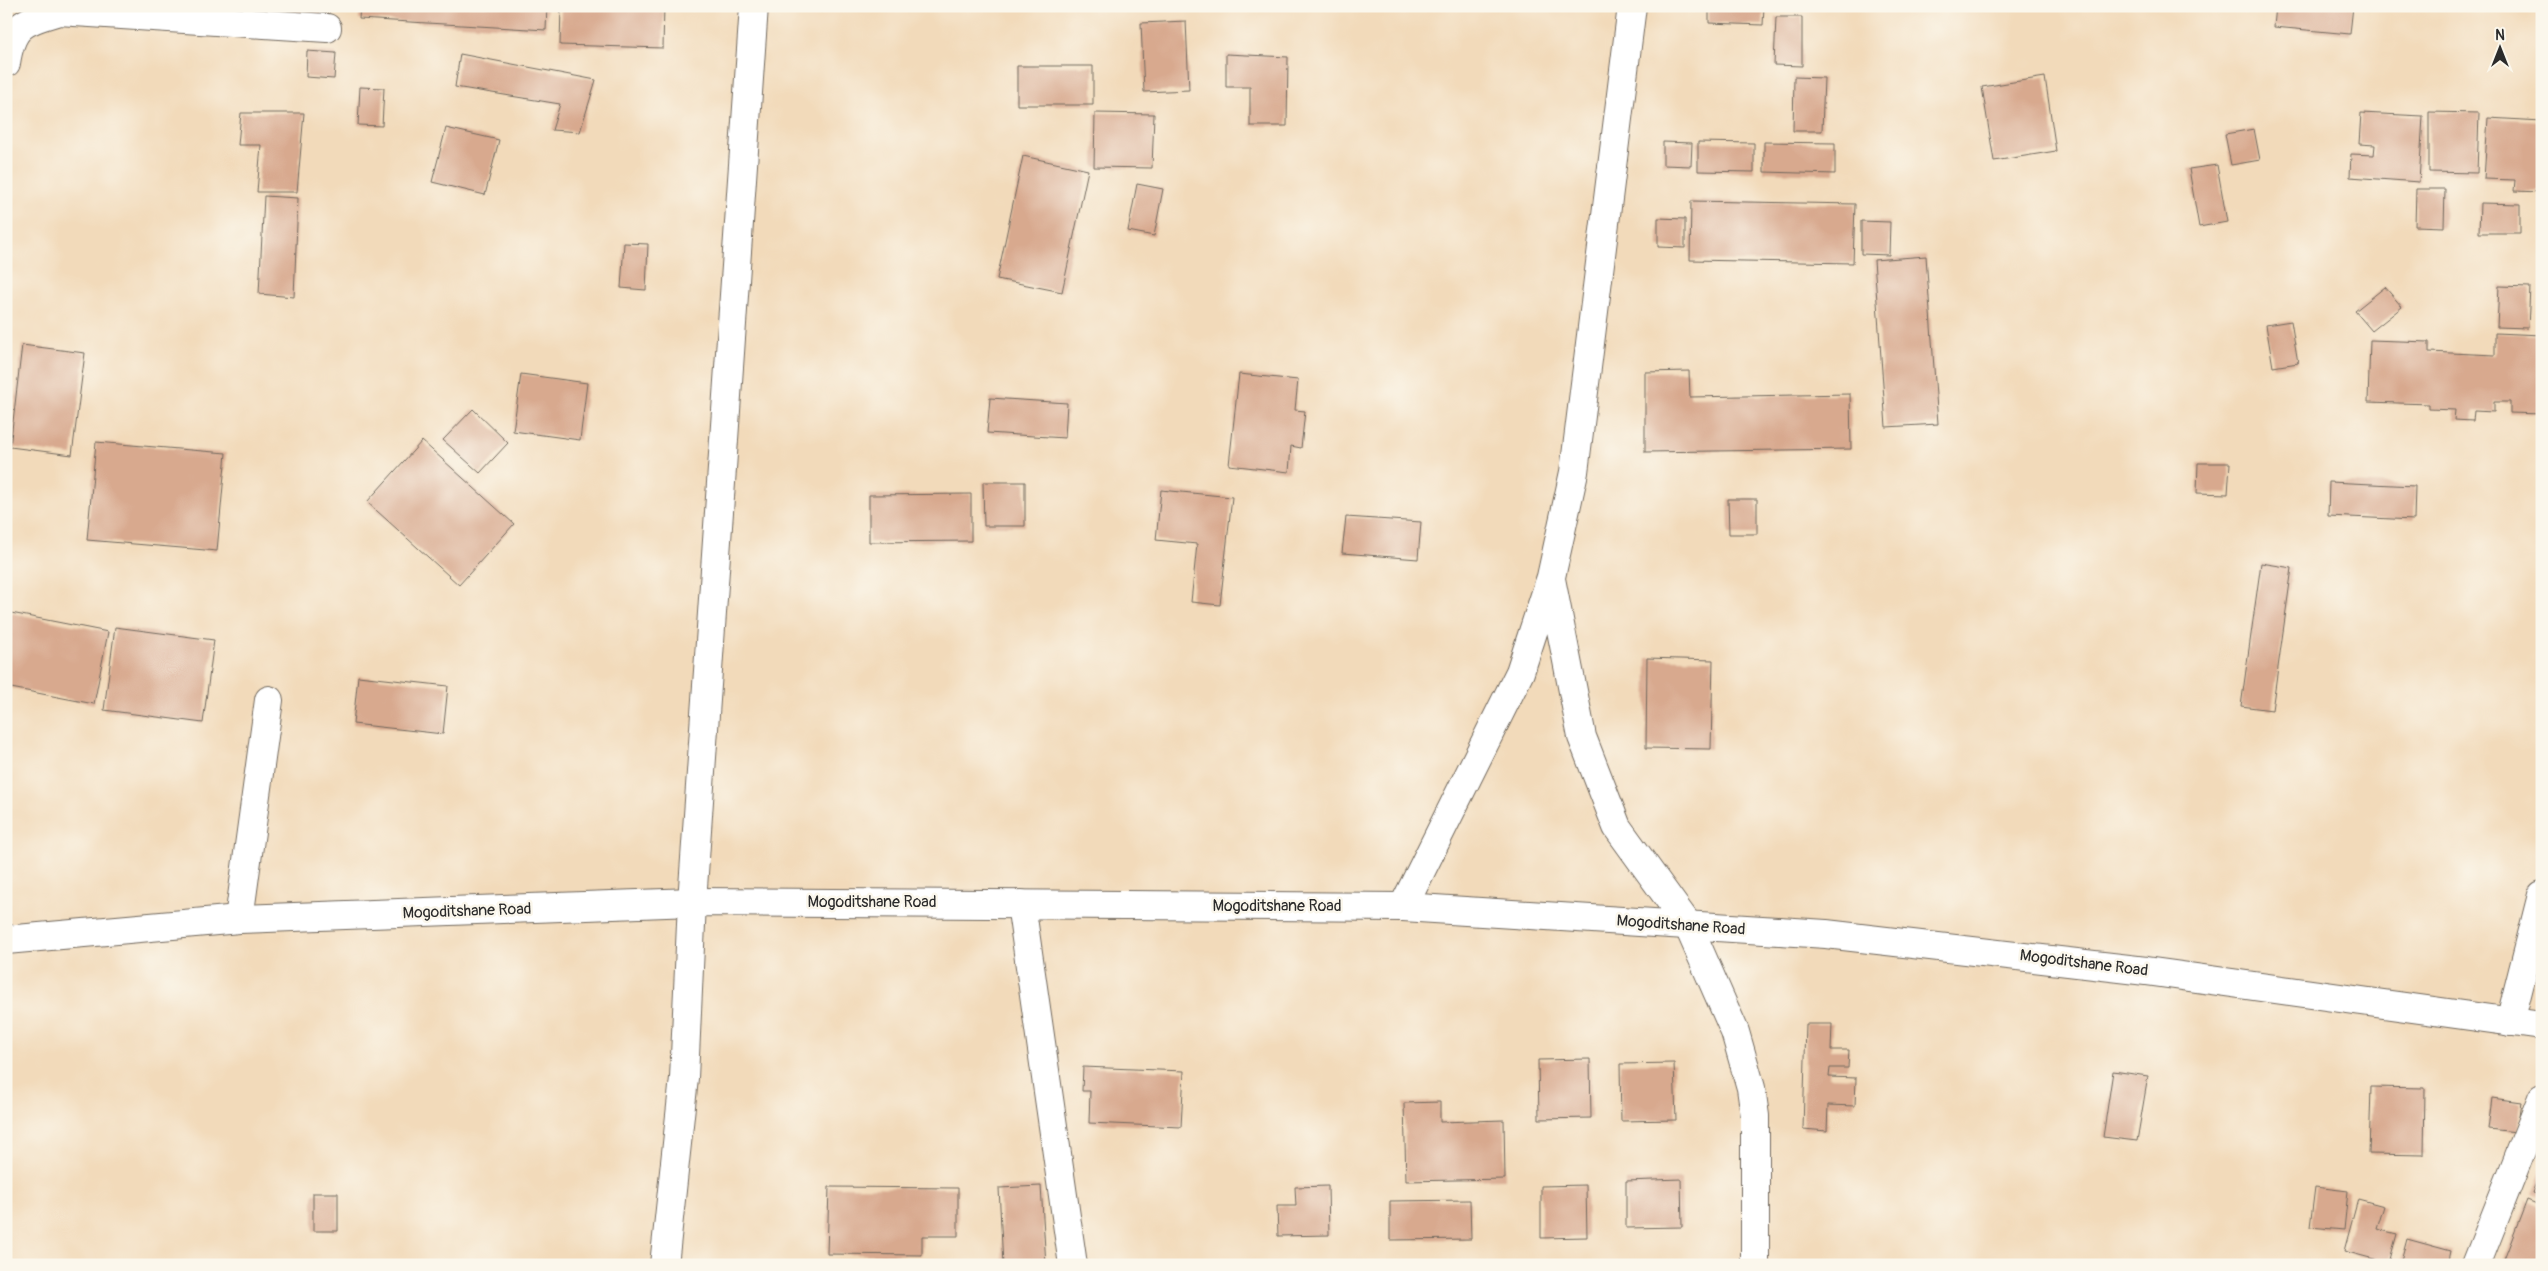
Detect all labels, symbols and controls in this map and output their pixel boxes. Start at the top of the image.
north arrow [2476,22,2526,72]
text: N [2495,27,2505,44]
street label: Mogoditshane Road [807,892,937,912]
street label: Mogoditshane Road [1212,896,1342,916]
street label: Mogoditshane Road [402,899,532,923]
street label: Mogoditshane Road [1616,911,1746,939]
street label: Mogoditshane Road [2019,945,2149,981]

